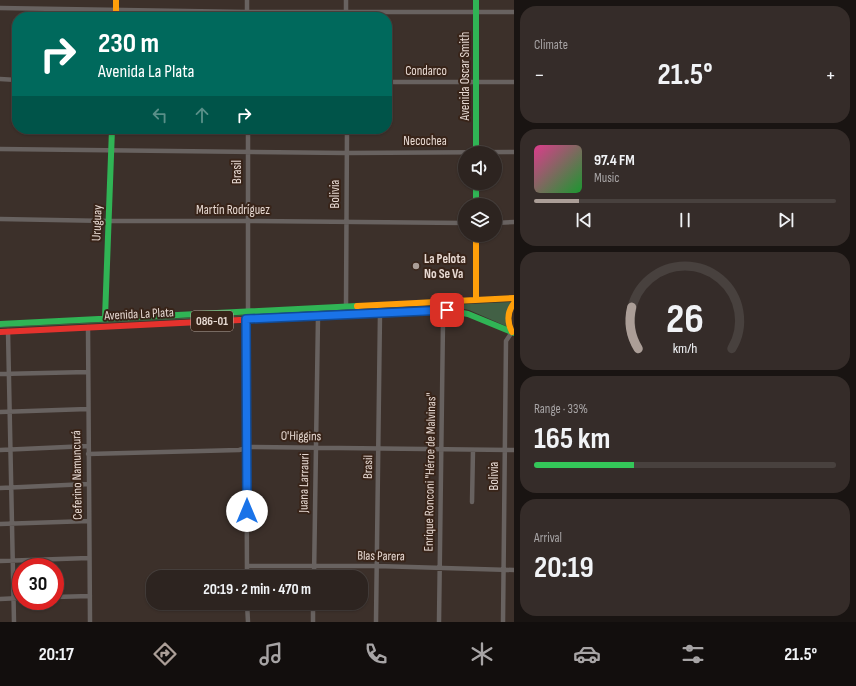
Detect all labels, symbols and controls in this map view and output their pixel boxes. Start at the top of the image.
text: 230 m [98,27,159,60]
icon: right [32,28,84,80]
street label: Avenida Oscar Smith [457,32,473,121]
text: Climate [534,37,568,53]
text: 21.5° [657,57,713,93]
text: Avenida La Plata [98,61,195,82]
text: − [534,62,545,89]
text: + [825,62,836,89]
street label: Condarco [405,63,447,79]
icon: left [149,104,171,126]
icon: ahead [191,104,213,126]
icon: right [233,104,255,126]
street label: Necochea [403,133,447,149]
map controls [458,146,502,242]
button: sound [458,146,502,190]
text: 97.4 FM [594,151,635,170]
street label: Brasil [229,160,245,184]
text: Music [594,170,619,186]
street label: Bolivia [327,180,343,208]
button: layers [458,198,502,242]
street label: Martín Rodríguez [196,202,270,218]
street label: Uruguay [88,205,106,241]
icon: previous [573,209,595,231]
icon: pause [674,209,696,231]
icon: next [775,209,797,231]
place label: La Pelota No Se Va [424,251,466,282]
marker: La Pelota No Se Va [411,261,421,271]
pin [430,293,464,327]
text: 26 [666,295,704,344]
icon: arrive [436,299,458,321]
street label: Avenida La Plata [103,304,174,324]
road number: 086-01 [191,311,233,331]
text: km/h [673,340,697,357]
street label: Enrique Ronconi "Héroe de Malvinas" [421,392,439,552]
text: Range · 33% [534,401,588,417]
text: 165 km [534,421,610,457]
street label: O'Higgins [281,428,322,444]
street label: Ceferino Namuncurá [68,430,86,520]
street label: Juana Larrauri [295,453,313,514]
street label: Brasil [360,455,376,479]
street label: Bolivia [486,462,502,490]
position arrow [226,490,268,532]
text: Arrival [534,530,562,546]
street label: Blas Parera [357,548,405,564]
text: 20:19 [534,550,594,586]
speed limit sign: 30 [12,558,64,610]
text: 20:19 · 2 min · 470 m [203,580,311,599]
icon: directions [151,640,179,668]
icon: music [257,640,285,668]
icon: phone [362,640,390,668]
icon: climate [468,640,496,668]
icon: car [573,640,601,668]
icon: filters [679,640,707,668]
text: 20:17 [39,644,74,665]
text: 21.5° [784,644,817,665]

